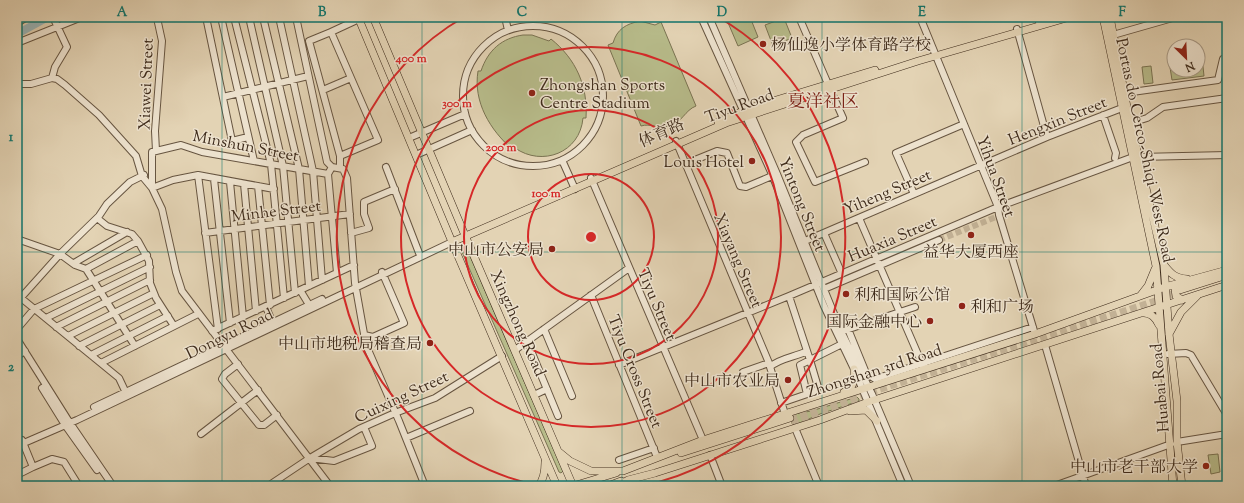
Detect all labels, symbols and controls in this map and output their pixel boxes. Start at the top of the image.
text: A [117,4,128,22]
text: B [318,4,327,22]
text: C [517,4,527,22]
text: D [717,4,727,22]
text: E [918,4,926,22]
text: F [1118,4,1126,22]
place label: 杨仙逸小学体育路学校 [771,35,931,58]
street label: Portas do Cerco-Shiqi West Road [1108,36,1179,265]
street label: Xiawei Street [134,37,161,130]
north arrow [1166,38,1206,78]
marker: 杨仙逸小学体育路学校 [758,39,768,49]
text: 400 m [394,50,427,68]
text: N [1182,57,1198,75]
place label: Zhongshan Sports Centre Stadium [540,75,665,116]
street label: Tiyu Road [702,84,777,130]
marker: Zhongshan Sports Centre Stadium [527,88,537,98]
district label: 夏洋社区 [787,90,859,116]
street label: Hengxin Street [1005,92,1111,153]
text: 300 m [442,95,472,113]
street label: 体育路 [635,114,689,155]
street label: Minshun Street [191,126,301,169]
text: 1 [9,129,14,147]
street label: Yihua Street [969,133,1020,221]
text: 200 m [486,139,516,157]
place label: Louis Hotel [664,152,745,175]
street label: Yintong Street [771,154,830,256]
marker: Louis Hotel [747,156,757,166]
street label: Yiheng Street [841,164,936,222]
text: 100 m [530,185,561,203]
street label: Minhe Street [230,196,323,229]
street label: Xiayang Street [706,210,767,312]
street label: Huaxia Street [845,211,942,269]
centre of rings [584,230,598,244]
marker: 益华大厦西座 [966,230,976,240]
place label: 中山市公安局 [448,240,544,263]
place label: 益华大厦西座 [923,242,1019,265]
marker: 中山市公安局 [547,244,557,254]
street label: Tiyu Street [630,265,681,345]
street label: Xingzhong Road [483,267,550,381]
place label: 利和国际公馆 [854,285,950,308]
marker: 利和国际公馆 [841,289,851,299]
place label: 利和广场 [970,297,1034,320]
marker: 利和广场 [957,301,967,311]
street label: Dongyu Road [182,304,278,366]
street label: Tiyu Cross Street [600,312,667,432]
place label: 国际金融中心 [826,312,922,335]
marker: 国际金融中心 [925,316,935,326]
place label: 中山市地税局稽查局 [278,334,422,357]
marker: 中山市地税局稽查局 [425,338,435,348]
street label: Zhongshan 3rd Road [804,340,945,405]
street label: Huabai Road [1146,342,1177,433]
text: 2 [8,359,15,377]
street label: Cuixing Street [351,366,453,430]
place label: 中山市农业局 [684,371,780,394]
marker: 中山市农业局 [783,375,793,385]
place label: 中山市老干部大学 [1070,457,1198,480]
marker: 中山市老干部大学 [1201,461,1211,471]

